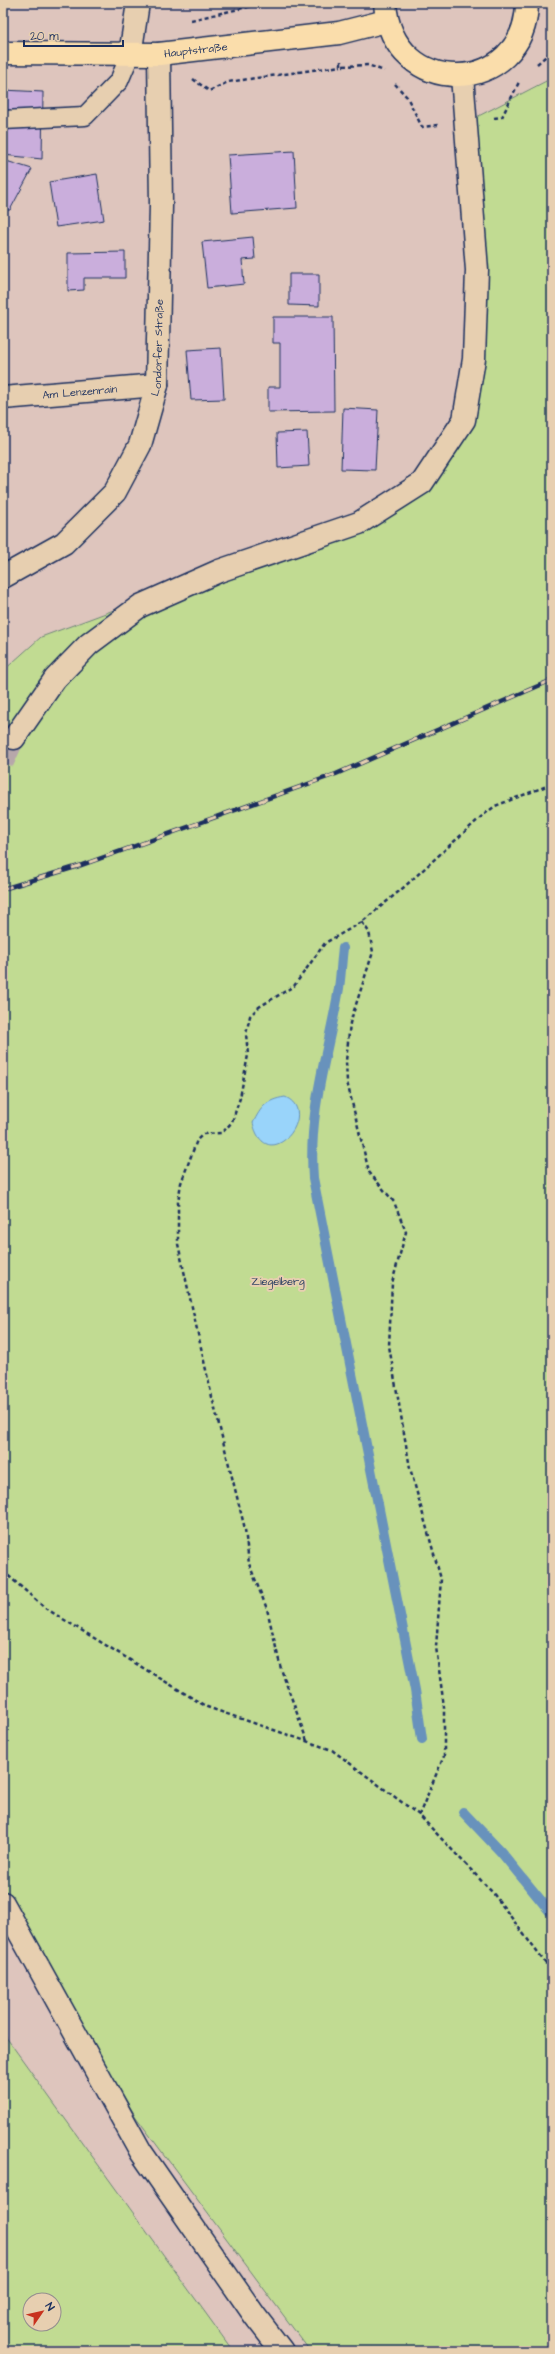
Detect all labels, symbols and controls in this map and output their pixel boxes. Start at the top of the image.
scale bar [24,22,123,48]
text: 20 m [30,28,59,45]
street label: Hauptstraße [163,39,228,61]
street label: Londorfer Straße [147,299,166,398]
street label: Am Lenzenrain [42,381,118,402]
park label: Ziegelberg [251,1274,305,1290]
north arrow [22,2292,62,2332]
text: N [42,2300,58,2314]

